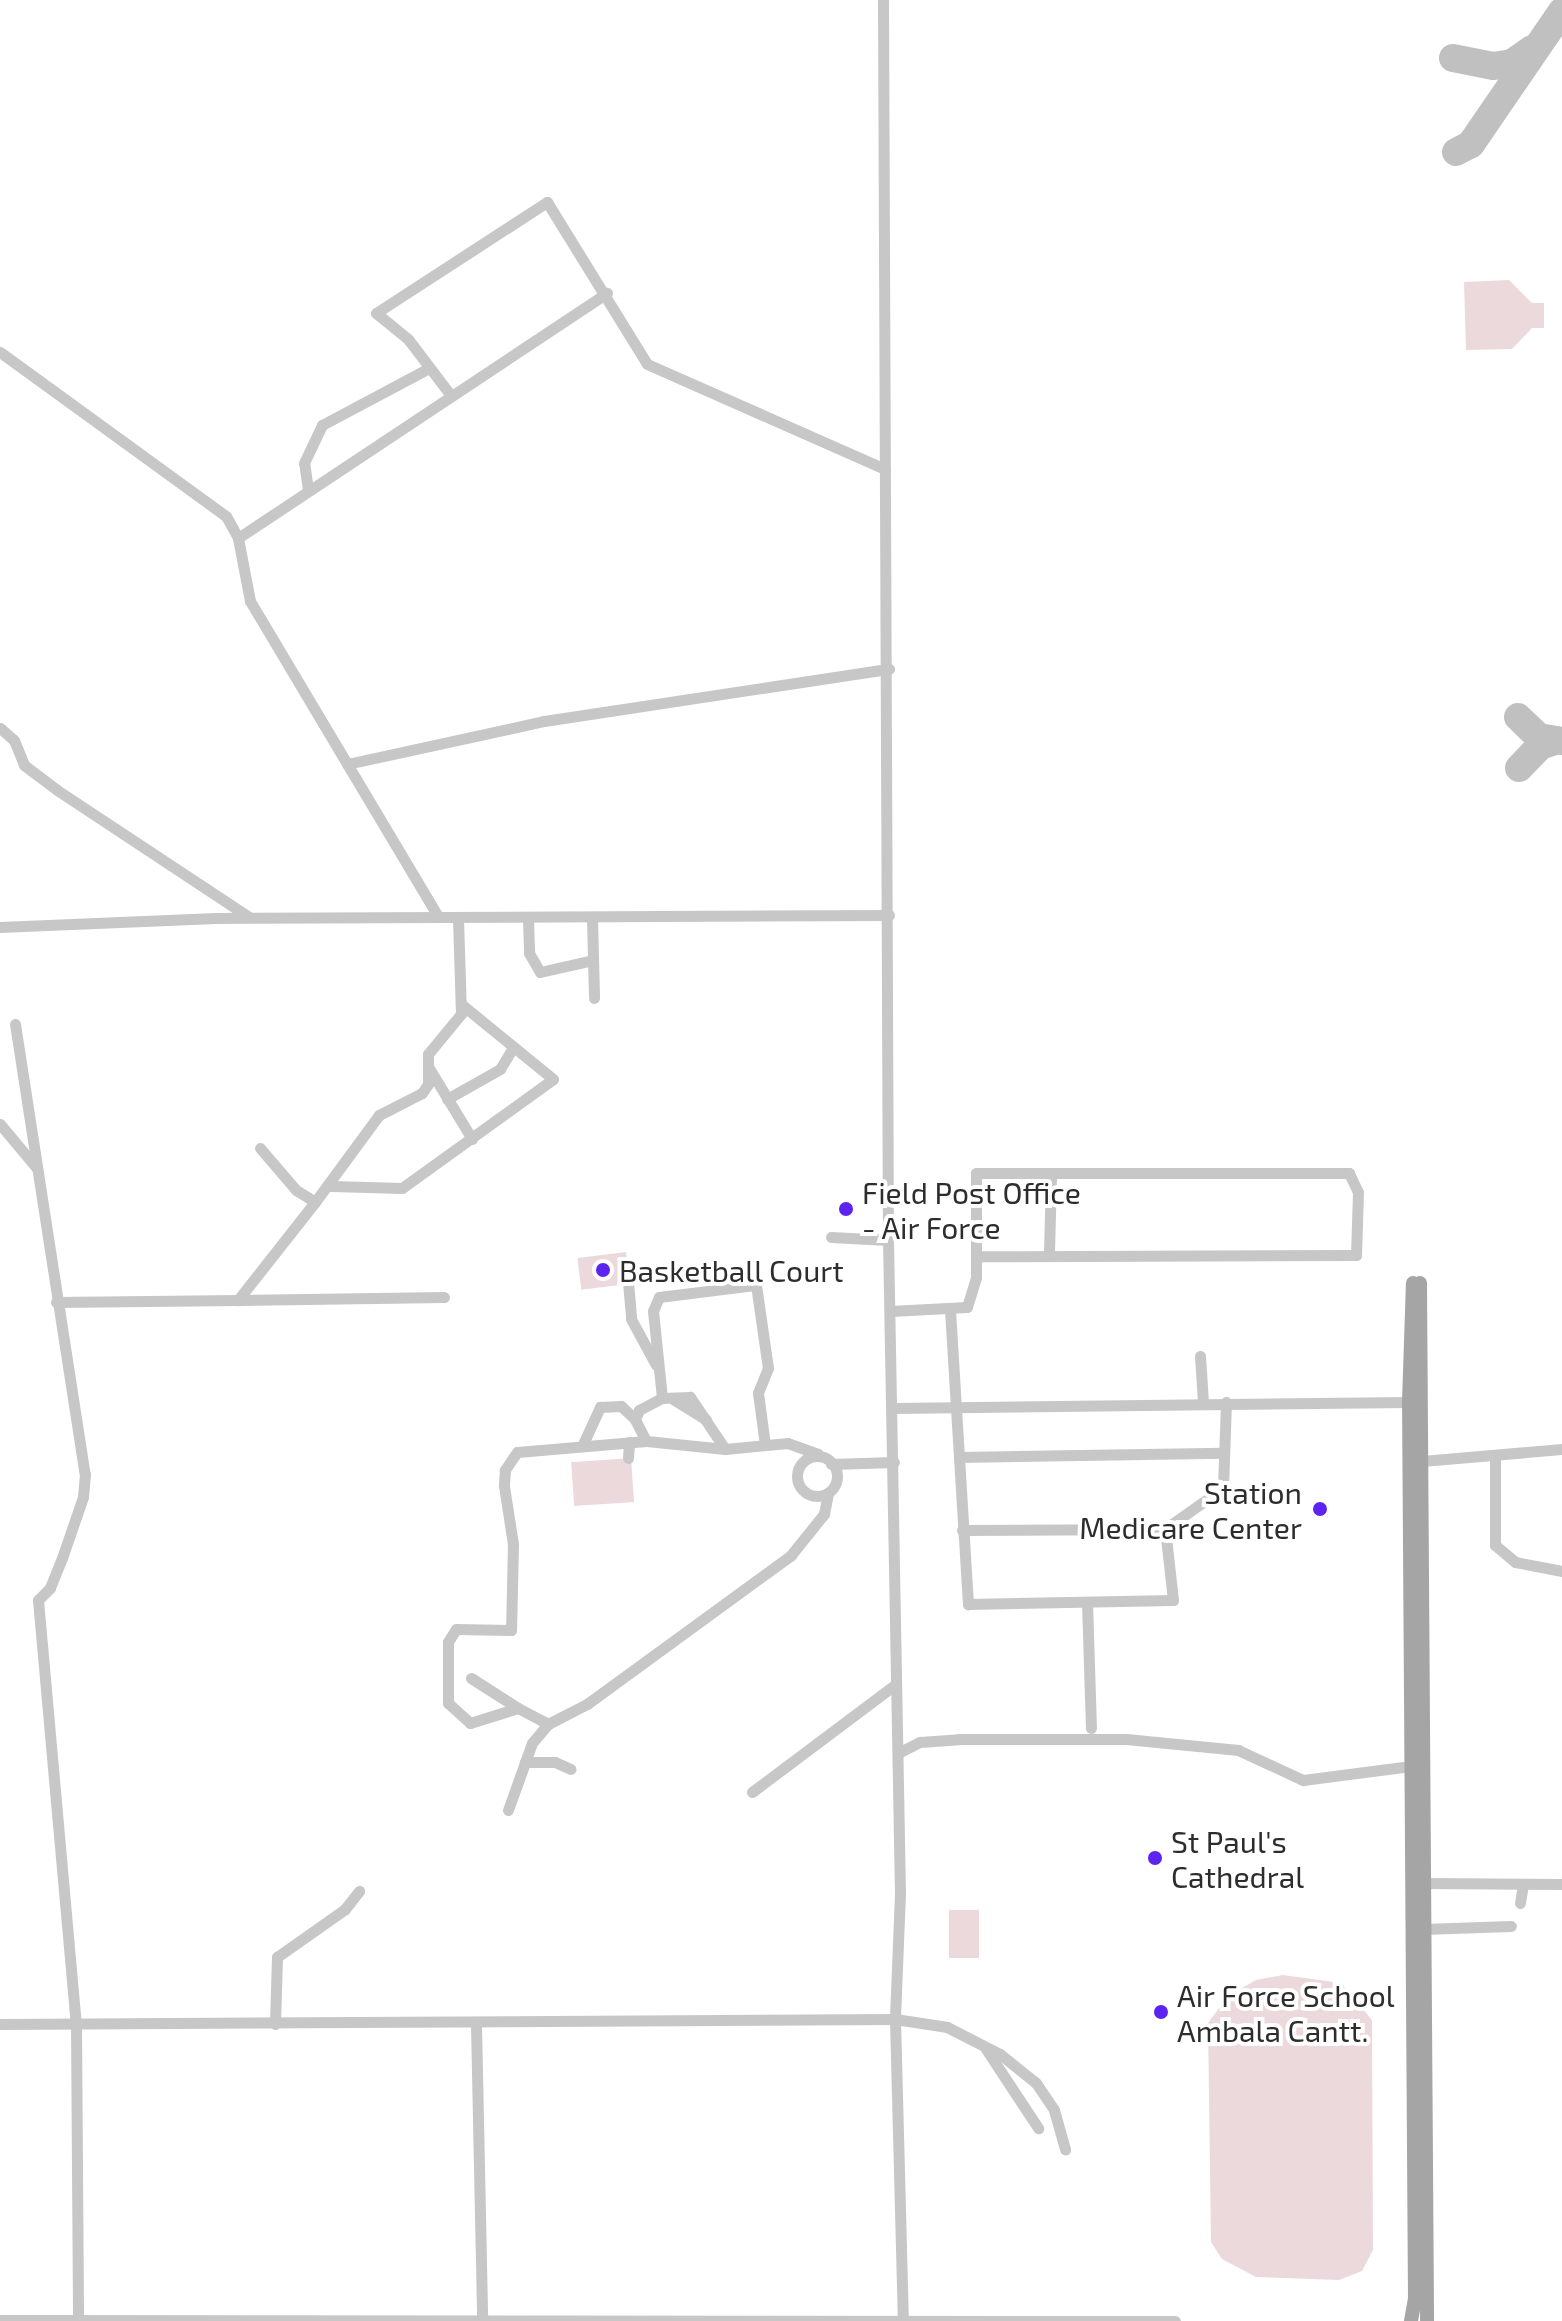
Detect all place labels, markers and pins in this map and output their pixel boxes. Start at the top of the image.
place label: Field Post Office - Air Force [862,1174,1081,1244]
marker: Field Post Office - Air Force [837,1200,855,1218]
place label: Basketball Court [619,1252,844,1288]
marker: Basketball Court [594,1261,612,1279]
place label: Station Medicare Center [1079,1474,1302,1544]
marker: Station Medicare Center [1309,1498,1331,1520]
place label: St Paul's Cathedral [1171,1823,1304,1894]
marker: St Paul's Cathedral [1146,1849,1164,1867]
place label: Air Force School Ambala Cantt. [1177,1977,1395,2048]
marker: Air Force School Ambala Cantt. [1152,2003,1170,2021]

